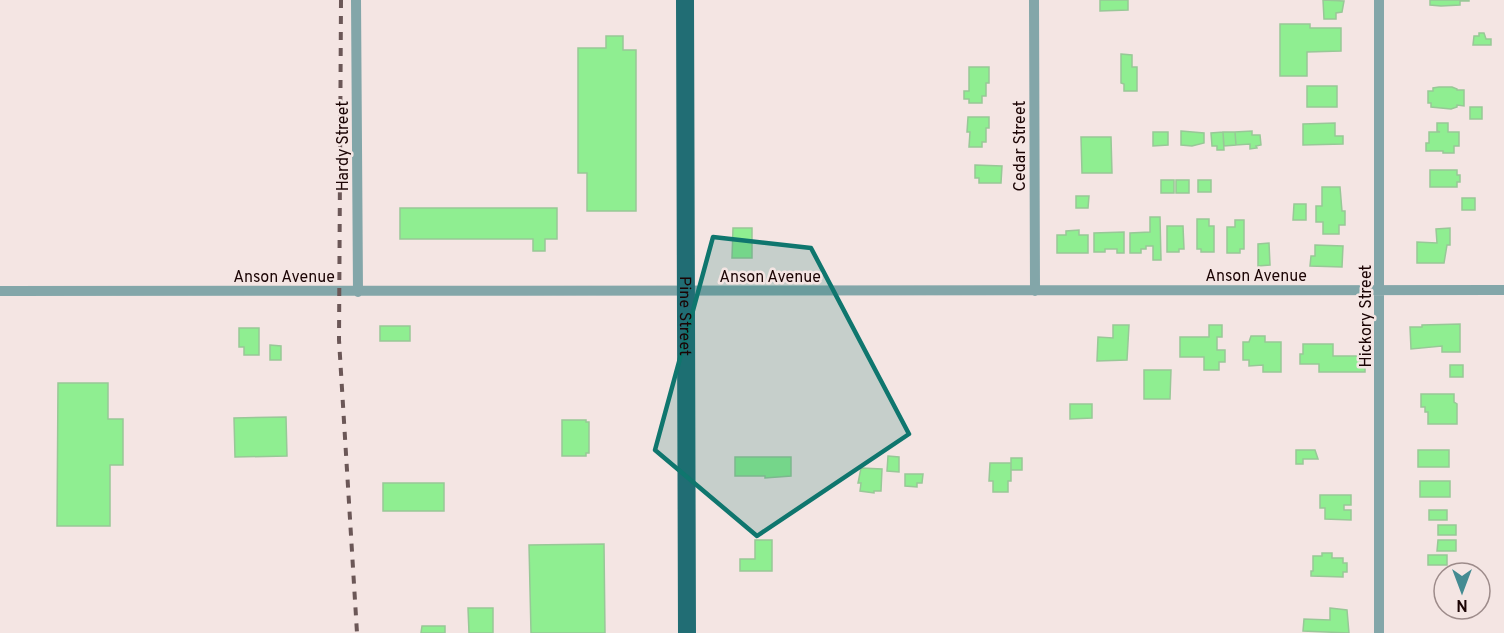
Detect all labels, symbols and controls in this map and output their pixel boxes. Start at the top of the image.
street label: Hardy Street [334,101,354,191]
street label: Cedar Street [1011,101,1031,191]
street label: Hickory Street [1357,265,1377,367]
street label: Anson Avenue [1205,267,1307,287]
street label: Anson Avenue [233,268,335,288]
street label: Anson Avenue [719,268,821,288]
street label: Pine Street [674,276,694,356]
north arrow [1432,561,1492,621]
text: N [1456,594,1468,614]

